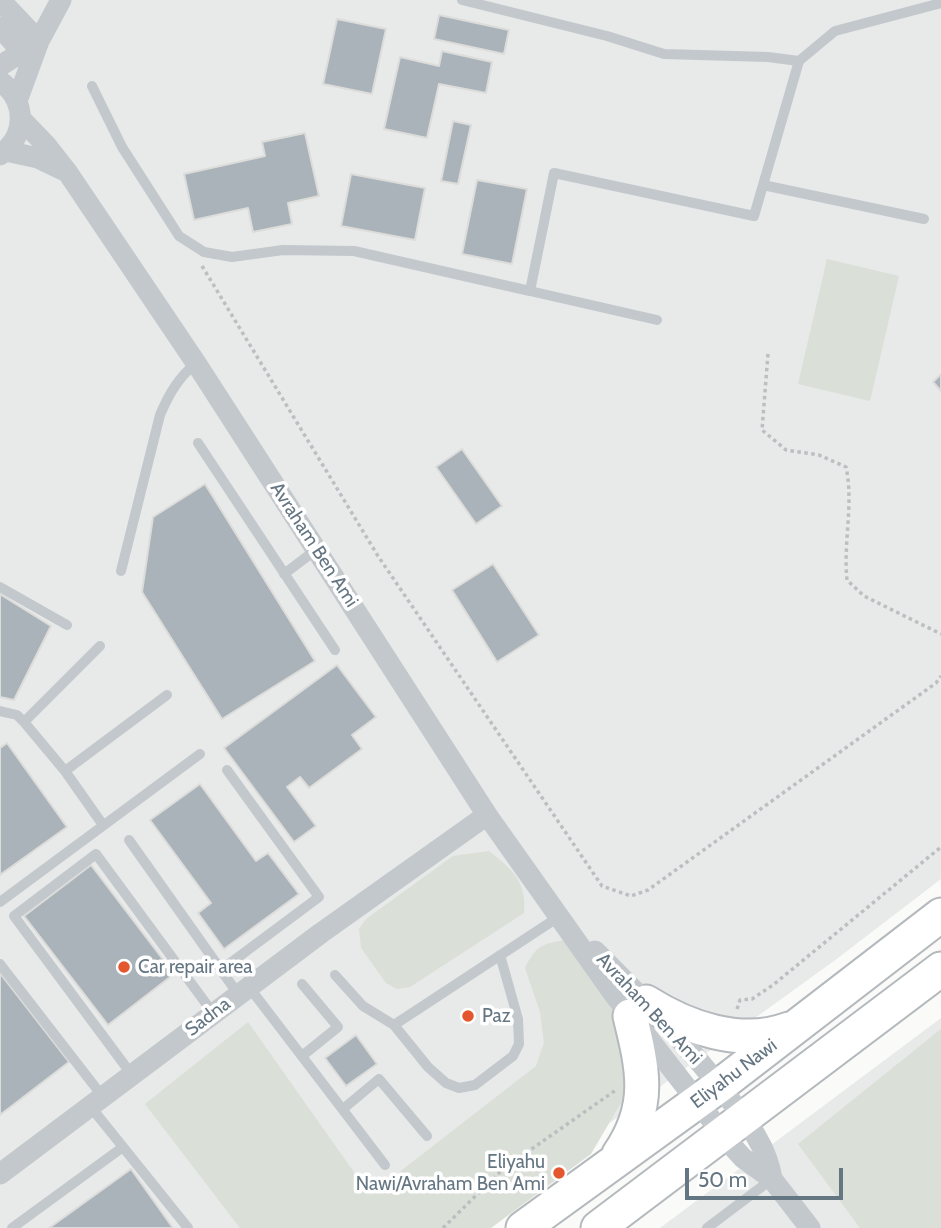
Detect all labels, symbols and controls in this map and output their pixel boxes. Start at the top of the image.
street label: Avraham Ben Ami [265,478,363,612]
street label: Avraham Ben Ami [592,949,706,1069]
place label: Car repair area [138,956,252,978]
marker: Car repair area [116,959,132,975]
street label: Sadna [181,993,235,1041]
place label: Paz [482,1005,511,1027]
marker: Paz [460,1008,476,1024]
street label: Eliyahu Nawi [686,1034,782,1114]
place label: Eliyahu Nawi/Avraham Ben Ami [356,1151,545,1195]
scale bar [689,1154,846,1198]
marker: Eliyahu Nawi/Avraham Ben Ami [551,1165,567,1181]
text: 50 m [698,1167,747,1192]

